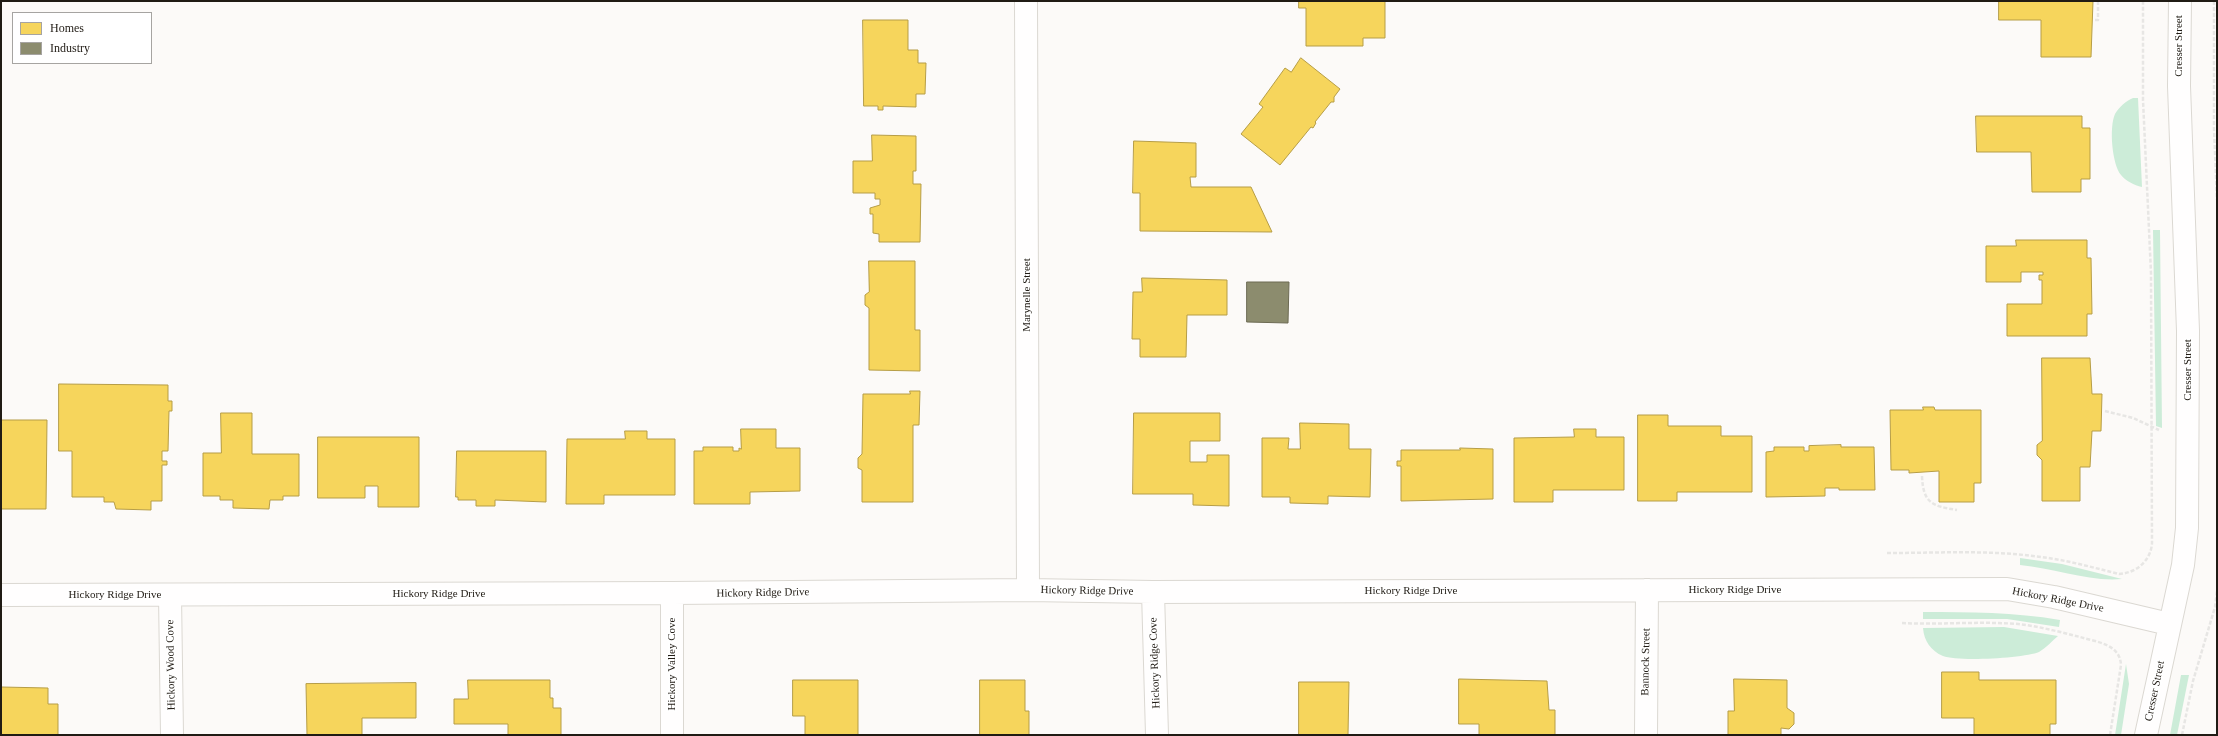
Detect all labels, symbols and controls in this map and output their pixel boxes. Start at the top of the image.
legend [12,12,152,64]
street label: Cresser Street [2172,15,2186,77]
text: Homes [50,21,84,35]
text: Industry [50,41,90,55]
street label: Marynelle Street [1020,258,1034,332]
street label: Cresser Street [2181,339,2195,401]
street label: Hickory Ridge Drive [1689,583,1781,597]
street label: Hickory Ridge Drive [1040,584,1134,598]
street label: Hickory Ridge Drive [1365,584,1457,598]
street label: Hickory Ridge Drive [2011,585,2105,615]
street label: Hickory Ridge Drive [716,586,810,600]
street label: Hickory Ridge Drive [393,587,485,601]
street label: Hickory Ridge Drive [69,588,161,602]
street label: Hickory Ridge Cove [1147,617,1163,709]
street label: Hickory Valley Cove [665,618,679,710]
street label: Hickory Wood Cove [164,620,178,710]
street label: Bannock Street [1639,628,1653,696]
street label: Cresser Street [2142,660,2168,722]

